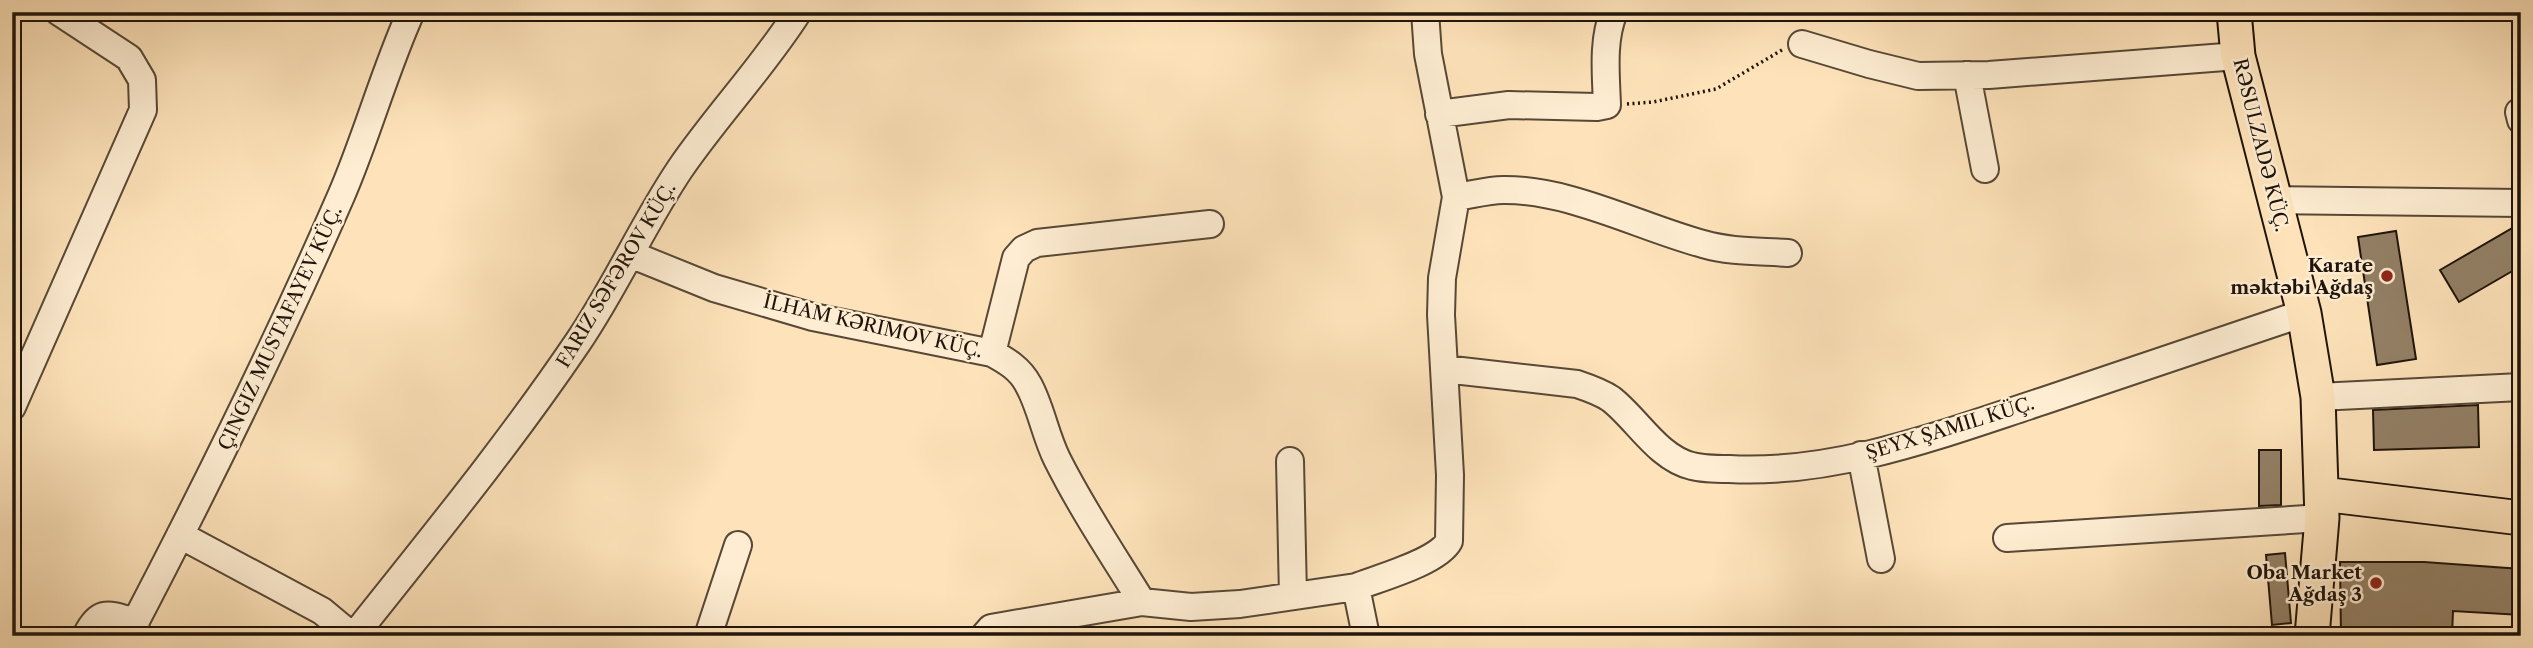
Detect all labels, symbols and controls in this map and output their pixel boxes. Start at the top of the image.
street label: RƏSULZADƏ KÜÇ. [2228,56,2294,234]
street label: FARIZ SƏFƏROV KÜÇ. [551,178,681,372]
street label: ÇINGIZ MUSTAFAYEV KÜÇ. [213,202,347,454]
place label: Karate məktəbi Ağdaş [2230,254,2373,299]
marker: Karate məktəbi Ağdaş [2379,268,2395,284]
street label: İLHAM KƏRIMOV KÜÇ. [761,290,985,362]
street label: ŞEYX ŞAMIL KÜÇ. [1863,391,2037,465]
place label: Oba Market Ağdaş 3 [2246,561,2362,606]
marker: Oba Market Ağdaş 3 [2368,575,2384,591]

